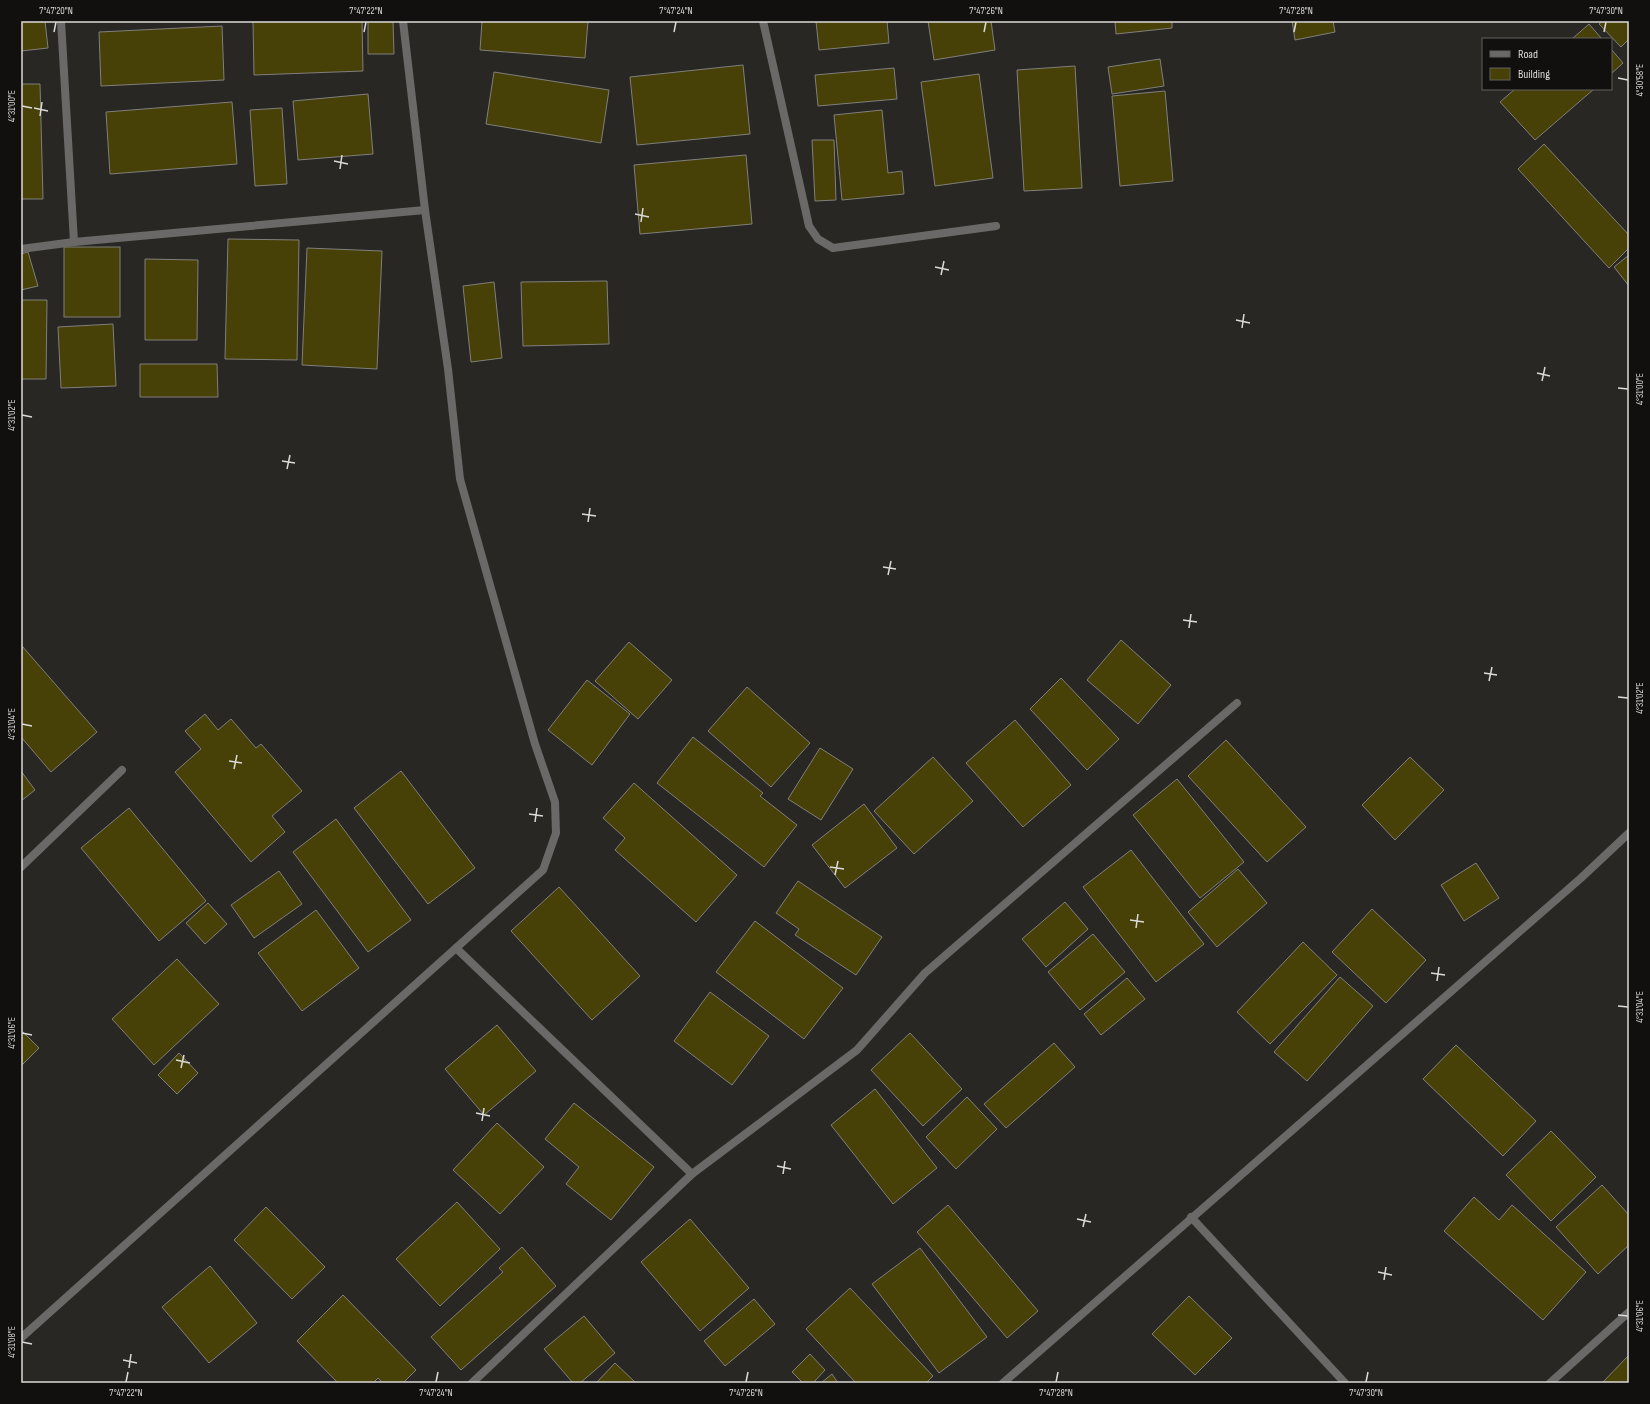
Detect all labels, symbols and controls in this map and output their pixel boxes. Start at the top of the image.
text: 7°47'20"N [39,5,73,17]
text: 7°47'22"N [349,5,383,17]
text: 7°47'24"N [659,5,693,17]
text: 7°47'26"N [969,5,1003,17]
text: 7°47'28"N [1279,5,1313,17]
text: 7°47'30"N [1589,5,1623,17]
legend [1482,38,1612,90]
text: Road [1518,47,1538,62]
text: 4°30'58"E [1634,64,1646,96]
text: Building [1518,67,1550,82]
text: 4°31'00"E [6,90,18,122]
text: 4°31'00"E [1634,373,1646,405]
text: 4°31'02"E [6,399,18,431]
text: 4°31'02"E [1634,682,1646,714]
text: 4°31'04"E [6,708,18,740]
text: 4°31'04"E [1634,991,1646,1023]
text: 4°31'06"E [6,1017,18,1049]
text: 4°31'06"E [1634,1300,1646,1332]
text: 4°31'08"E [6,1326,18,1358]
text: 7°47'22"N [109,1387,143,1399]
text: 7°47'24"N [419,1387,453,1399]
text: 7°47'26"N [729,1387,763,1399]
text: 7°47'28"N [1039,1387,1073,1399]
text: 7°47'30"N [1349,1387,1383,1399]

